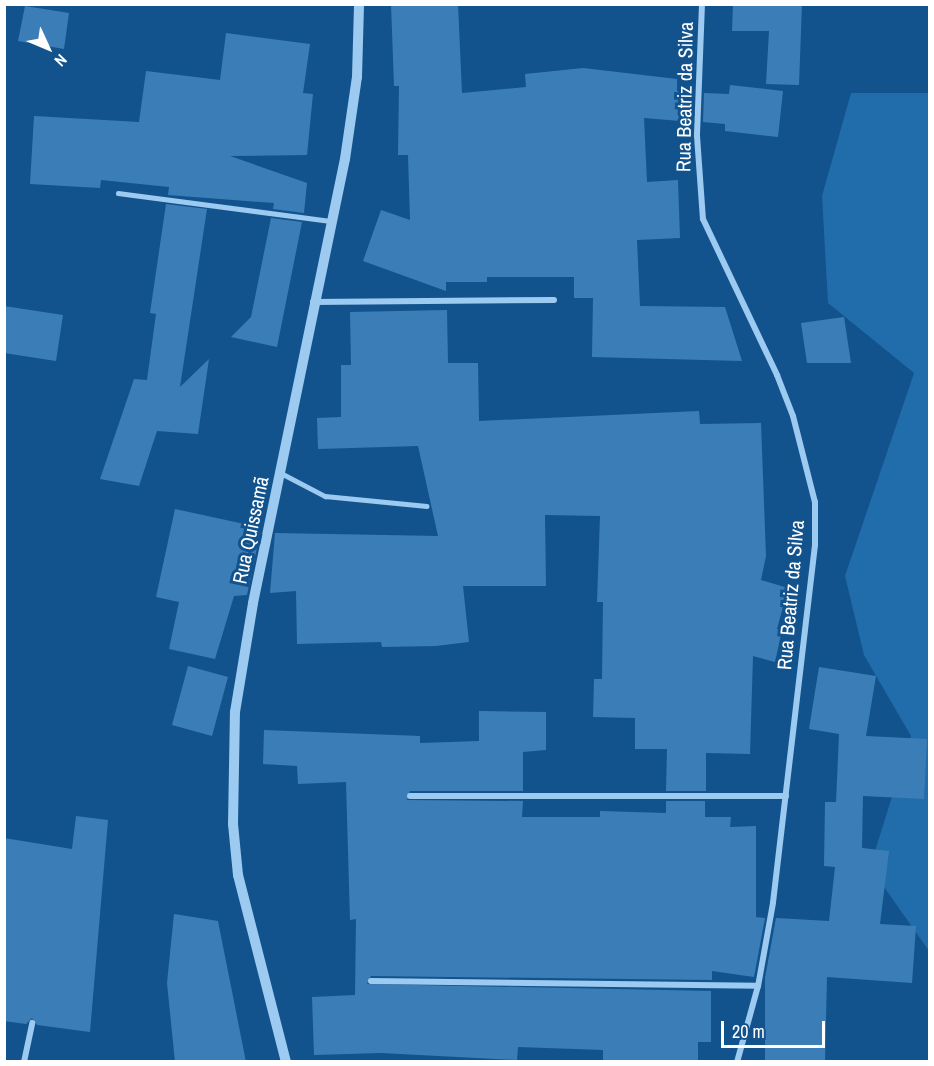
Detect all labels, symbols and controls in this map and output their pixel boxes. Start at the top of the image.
north arrow [18,18,78,78]
street label: Rua Beatriz da Silva [671,22,697,172]
text: N [50,49,72,72]
street label: Rua Quissamã [227,474,273,586]
street label: Rua Beatriz da Silva [771,519,809,671]
scale bar [724,1009,828,1047]
text: 20 m [732,1019,765,1044]

